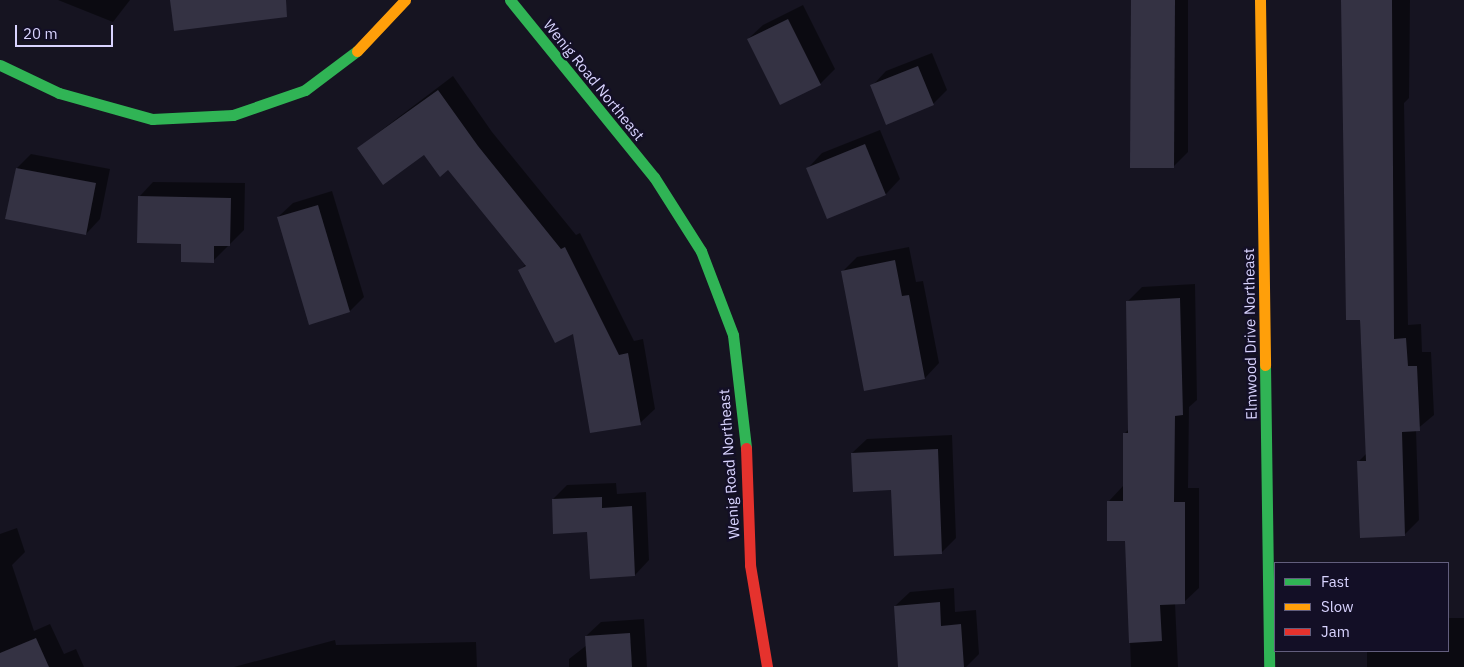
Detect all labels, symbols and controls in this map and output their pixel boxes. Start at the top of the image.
scale bar [18,15,115,47]
street label: Wenig Road Northeast [540,16,648,144]
text: 20 m [23,24,58,43]
street label: Elmwood Drive Northeast [1240,248,1260,420]
street label: Wenig Road Northeast [715,388,743,540]
legend [1274,562,1449,652]
text: Fast [1321,572,1349,591]
text: Slow [1321,597,1354,616]
text: Jam [1321,622,1350,641]

